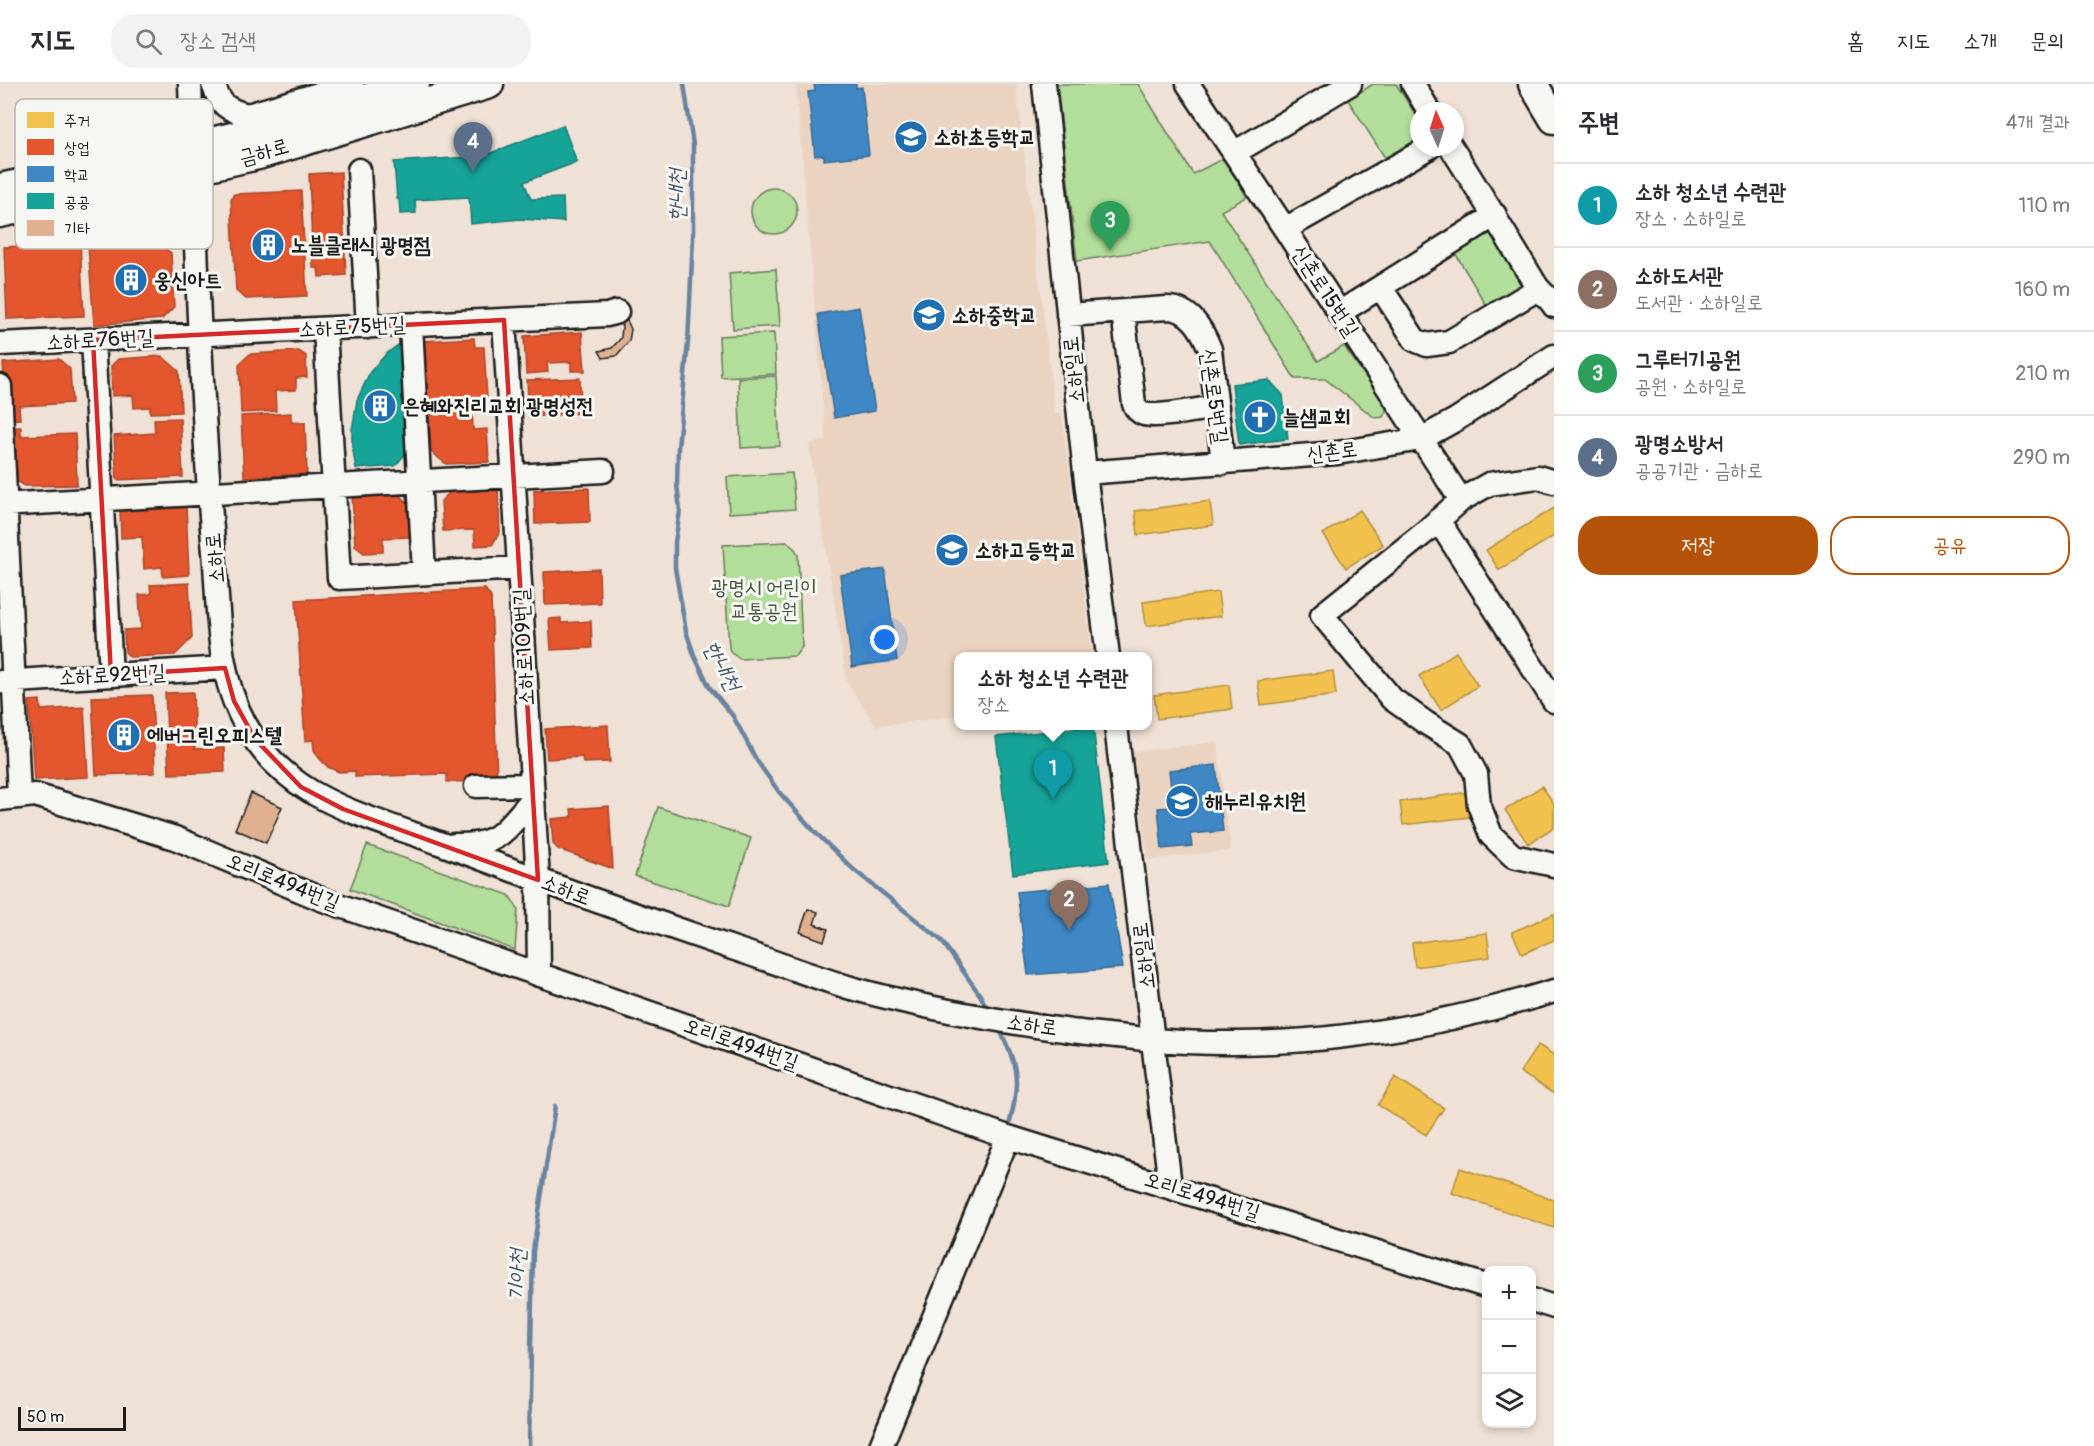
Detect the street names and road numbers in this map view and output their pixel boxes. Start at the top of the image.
street label: 금하로 [236,132,292,172]
street label: 신촌로15번길 [1285,240,1365,342]
street label: 소하로75번길 [298,311,406,343]
street label: 소하로76번길 [45,324,155,356]
street label: 소하일로 [1057,335,1091,405]
street label: 신촌로5번길 [1194,347,1234,445]
street label: 신촌로 [1305,436,1359,468]
street label: 소하로 [199,532,231,584]
street label: 소하로109번길 [507,587,541,707]
street label: 소하로92번길 [58,659,166,691]
street label: 오리로494번길 [222,847,344,917]
street label: 소하로 [537,868,595,912]
street label: 소하일로 [1126,921,1162,991]
street label: 소하로 [1005,1008,1059,1042]
street label: 오리로494번길 [680,1012,802,1076]
street label: 오리로494번길 [1141,1166,1263,1226]

